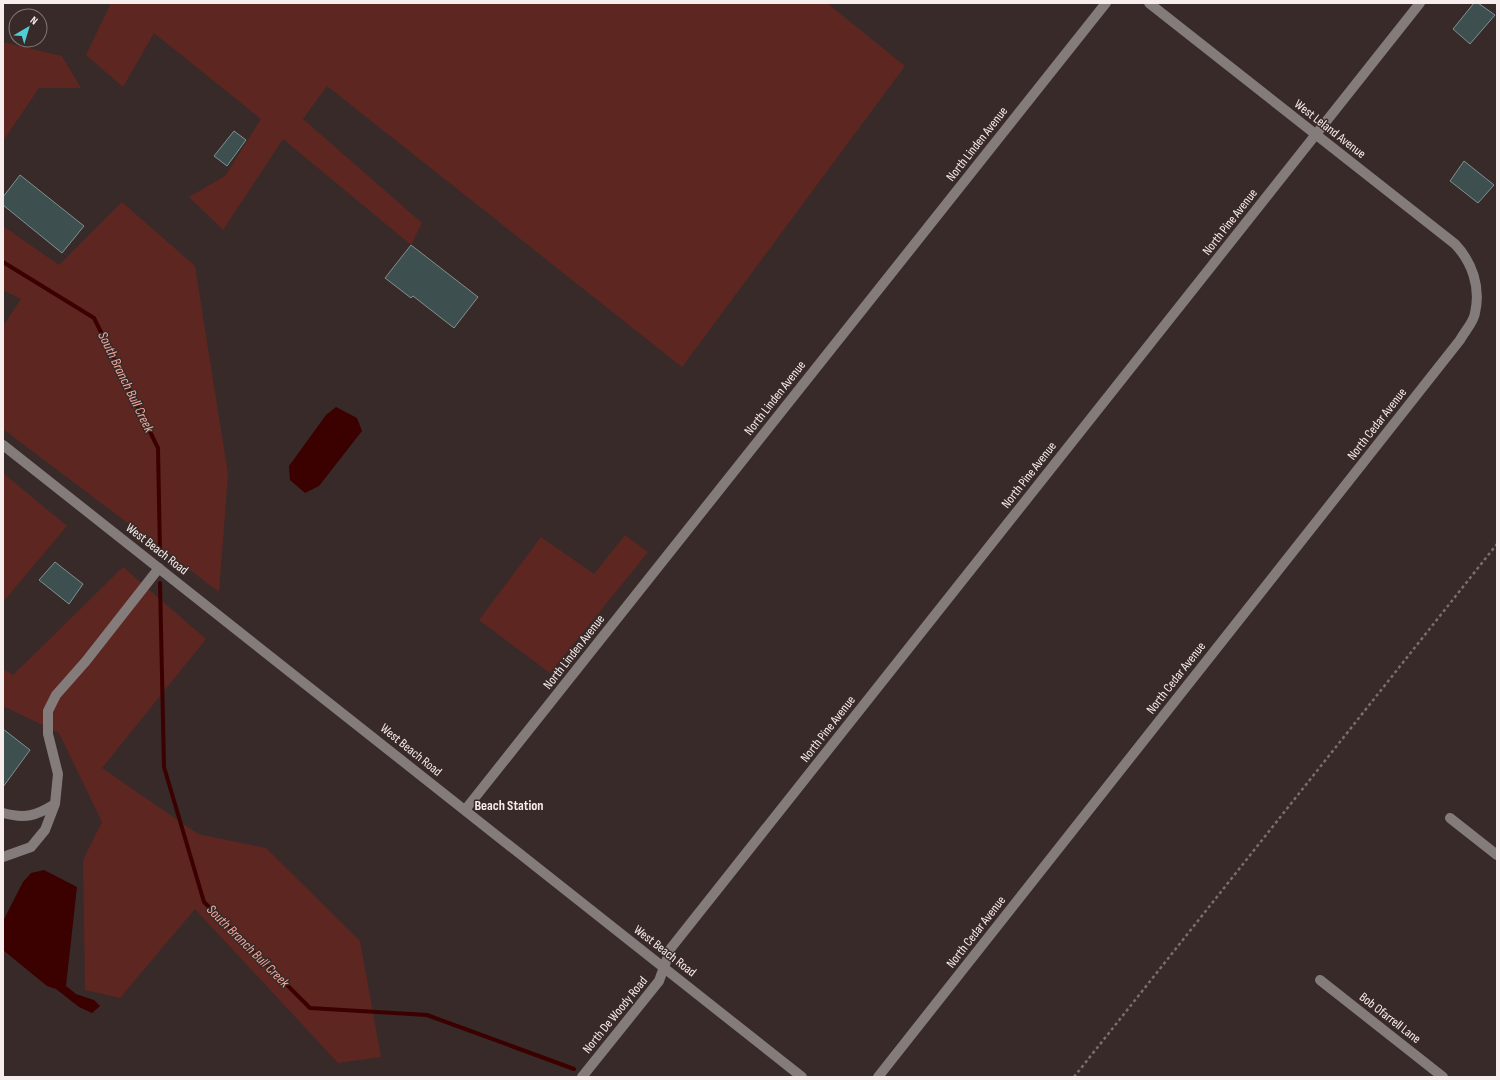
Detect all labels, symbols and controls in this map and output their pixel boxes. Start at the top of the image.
north arrow [8,8,48,48]
text: N [28,14,40,28]
street label: West Leland Avenue [1291,96,1369,162]
street label: North Linden Avenue [943,103,1011,185]
street label: North Pine Avenue [1199,186,1261,258]
water label: South Branch Bull Creek [94,329,158,436]
street label: North Linden Avenue [741,357,809,439]
street label: North Cedar Avenue [1344,385,1410,463]
street label: North Pine Avenue [998,439,1060,511]
street label: West Beach Road [123,520,191,578]
street label: North Linden Avenue [540,611,608,693]
street label: North Cedar Avenue [1143,639,1209,717]
street label: North Pine Avenue [797,693,859,765]
street label: West Beach Road [377,720,445,780]
district label: Beach Station [474,797,544,814]
street label: North Cedar Avenue [943,893,1009,971]
water label: South Branch Bull Creek [203,901,293,991]
street label: West Beach Road [631,922,699,980]
street label: North De Woody Road [579,973,651,1057]
street label: Bob Ofarrell Lane [1356,989,1424,1047]

